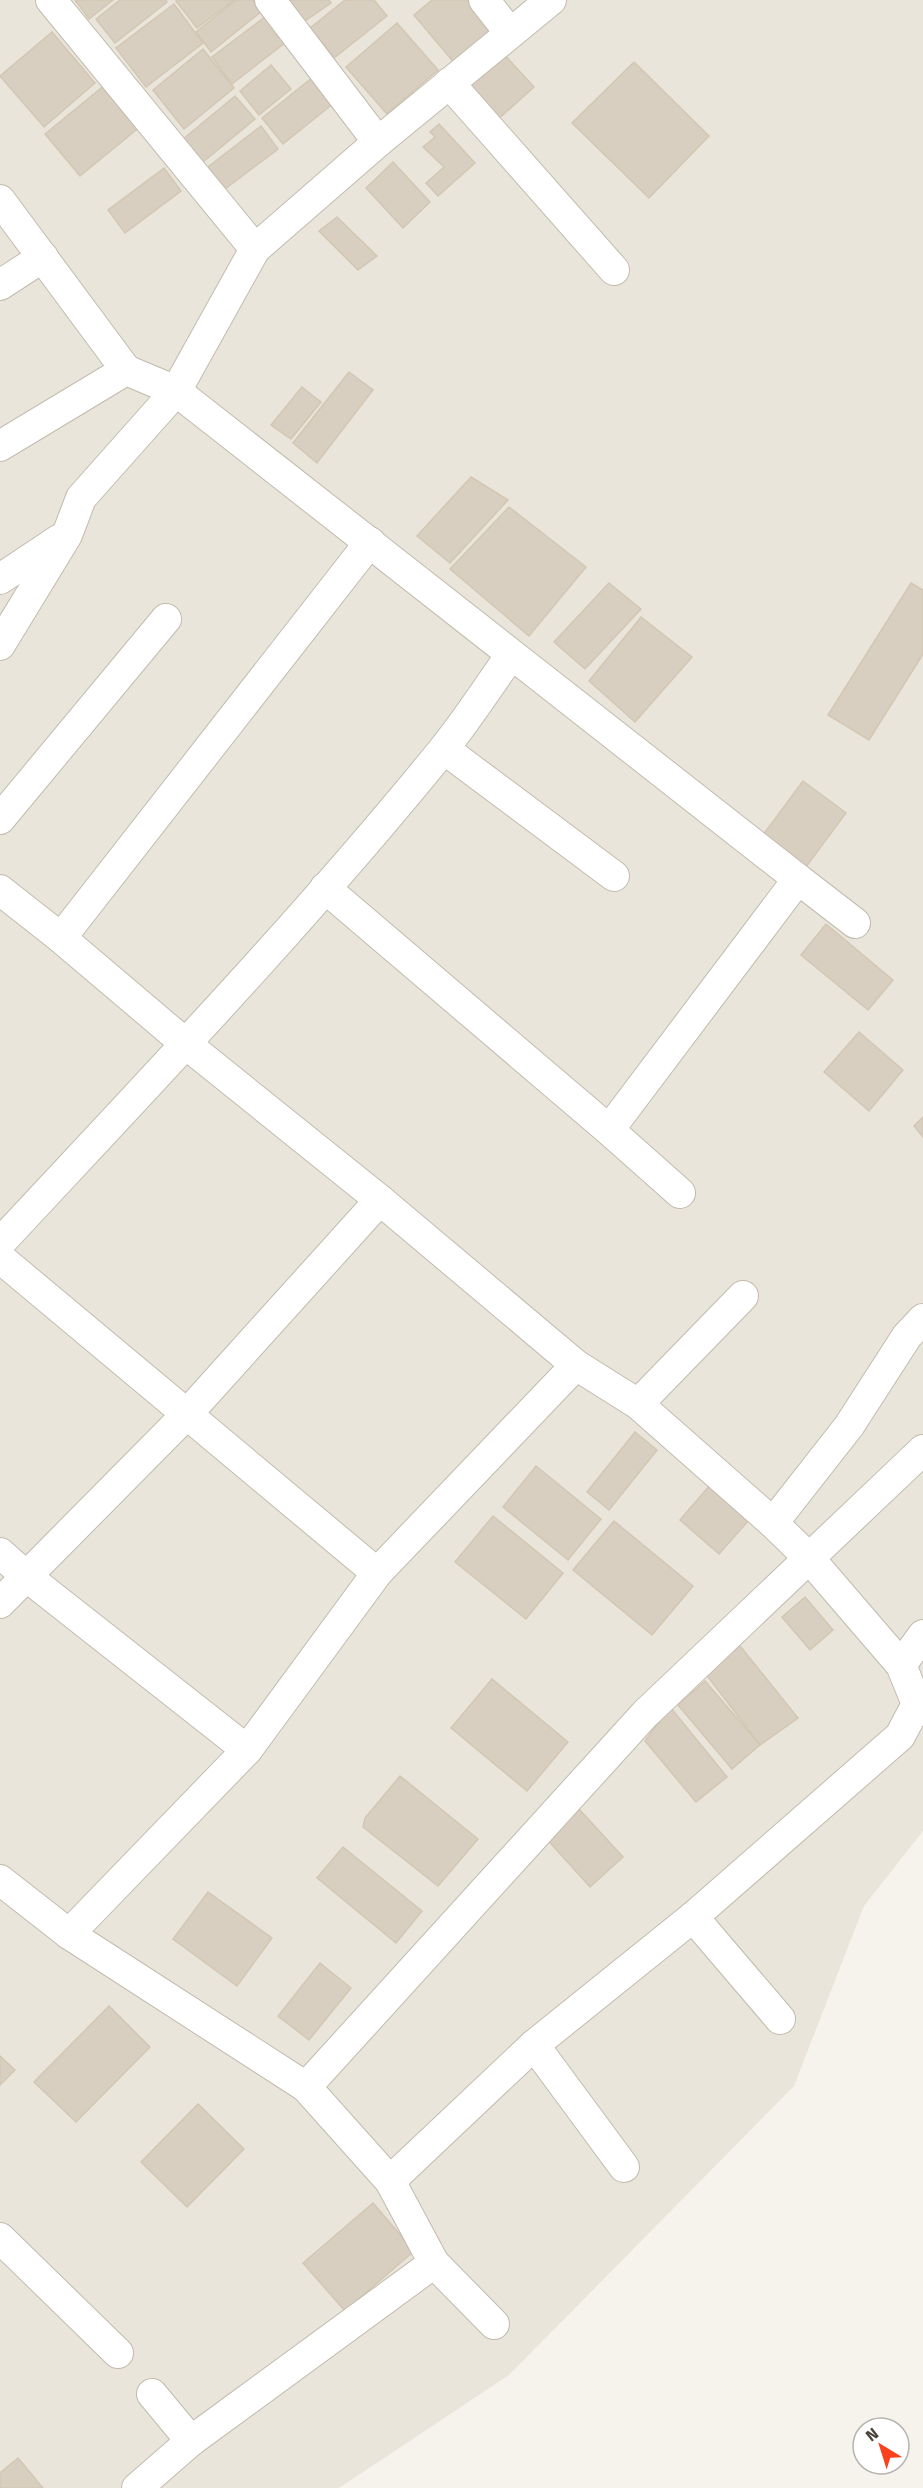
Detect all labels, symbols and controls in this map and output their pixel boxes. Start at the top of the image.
north arrow [851,2416,911,2476]
text: N [862,2424,882,2445]

